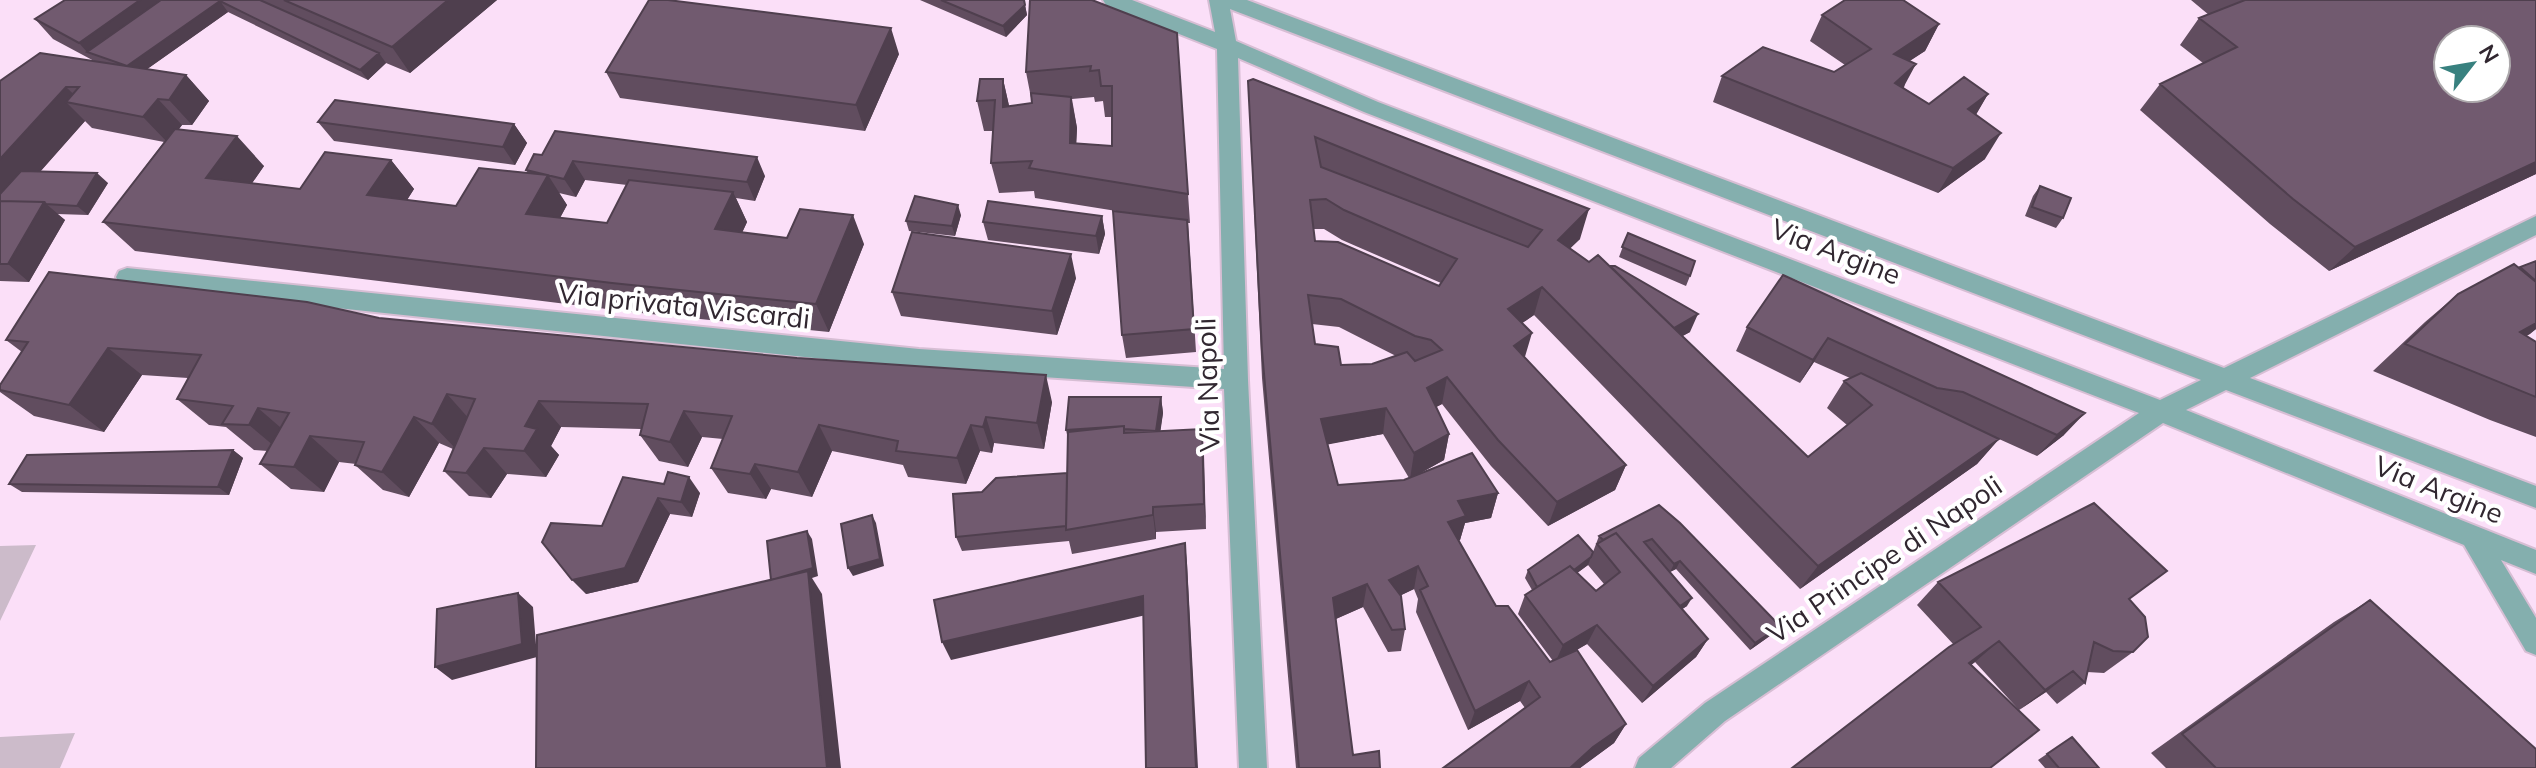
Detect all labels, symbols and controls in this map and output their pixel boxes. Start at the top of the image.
north arrow [2432,24,2512,104]
text: N [2473,39,2505,68]
street label: Via Argine [1766,210,1906,292]
street label: Via privata Viscardi [556,274,812,336]
street label: Via Napoli [1187,317,1227,453]
street label: Via Argine [2369,447,2509,531]
street label: Via Principe di Napoli [1760,467,2008,651]

